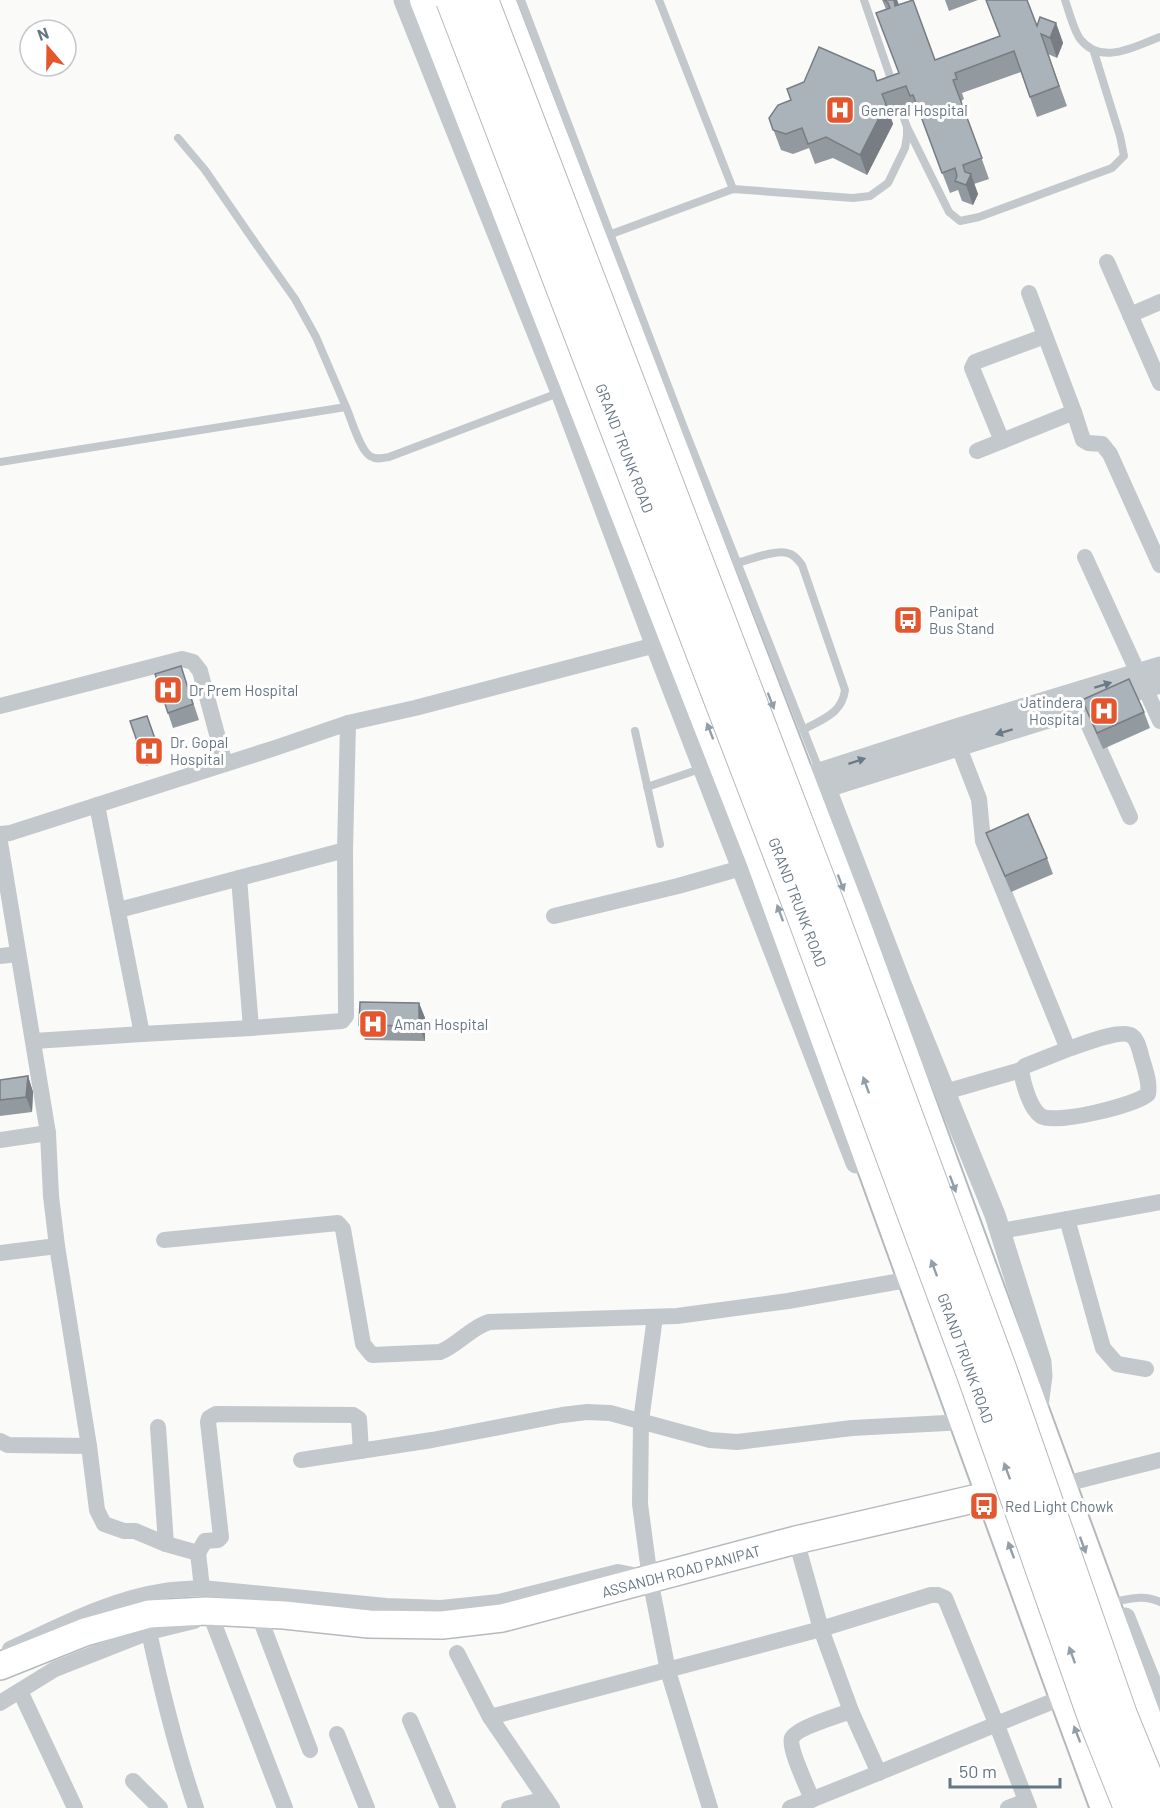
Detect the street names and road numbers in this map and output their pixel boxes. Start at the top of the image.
street label: GRAND TRUNK ROAD [592,381,658,515]
street label: GRAND TRUNK ROAD [765,835,831,969]
street label: GRAND TRUNK ROAD [934,1291,998,1425]
street label: ASSANDH ROAD PANIPAT [599,1541,763,1601]

